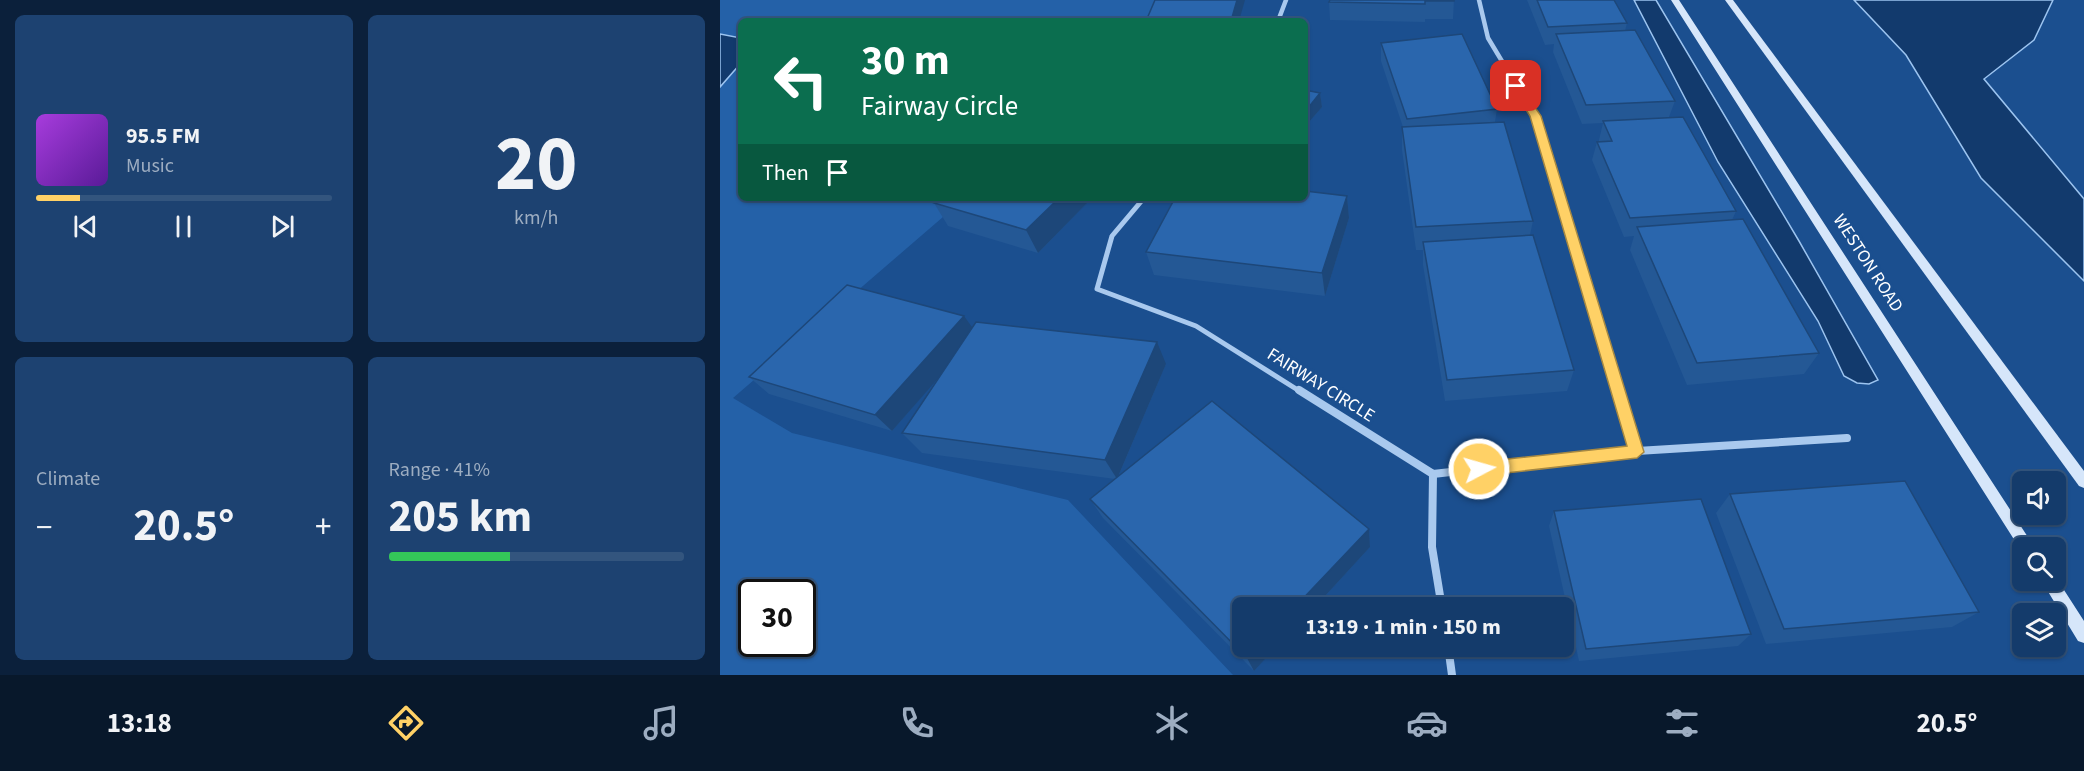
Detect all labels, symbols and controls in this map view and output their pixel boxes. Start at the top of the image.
text: 30 m [861,31,950,91]
icon: left [762,42,840,120]
pin [1490,60,1541,111]
icon: arrive [1499,69,1532,102]
text: Fairway Circle [861,87,1018,126]
text: 20 [495,109,577,220]
text: 95.5 FM [126,120,200,152]
text: Music [126,152,174,180]
icon: arrive [821,156,854,189]
text: Then [762,157,809,189]
text: km/h [514,204,558,232]
street label: WESTON ROAD [1827,209,1909,317]
icon: previous [69,210,102,243]
icon: pause [167,210,200,243]
icon: next [266,210,299,243]
street label: FAIRWAY CIRCLE [1262,342,1380,428]
position arrow [1447,437,1511,501]
text: Range · 41% [389,456,490,484]
text: Climate [36,465,100,493]
map controls [2012,471,2066,657]
button: sound [2012,471,2066,525]
text: 205 km [389,485,532,549]
text: 20.5° [133,494,234,558]
text: − [36,504,52,551]
text: + [315,504,332,551]
button: search [2012,537,2066,591]
speed limit sign: 30 [738,579,816,657]
button: layers [2012,603,2066,657]
text: 13:19 · 1 min · 150 m [1305,611,1501,643]
icon: directions [385,702,427,744]
icon: music [640,702,682,744]
icon: phone [896,702,938,744]
icon: climate [1151,702,1193,744]
icon: car [1406,702,1448,744]
icon: filters [1661,702,1703,744]
text: 13:18 [107,704,172,743]
text: 20.5° [1917,704,1977,743]

